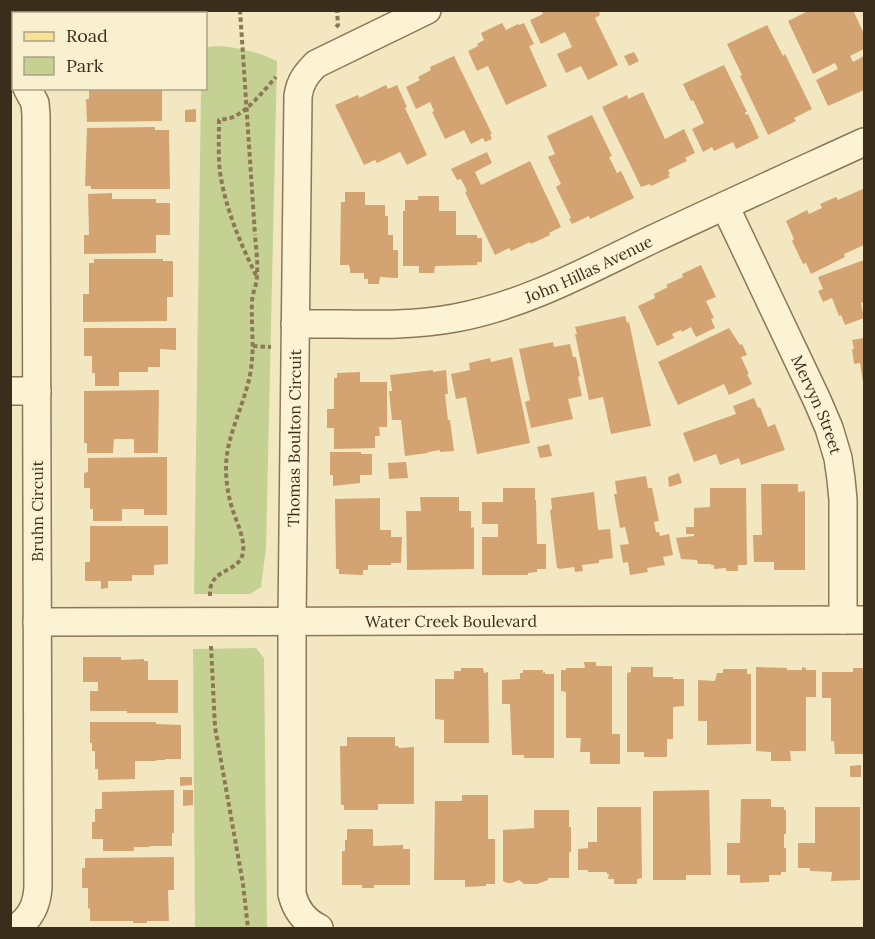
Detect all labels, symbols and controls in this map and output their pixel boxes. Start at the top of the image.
legend [12,12,207,90]
text: Road [66,24,108,47]
text: Park [66,54,104,77]
street label: John Hillas Avenue [521,231,656,308]
street label: Thomas Boulton Circuit [283,348,305,527]
street label: Mervyn Street [787,352,847,457]
street label: Bruhn Circuit [27,460,47,562]
street label: Water Creek Boulevard [365,611,537,631]

